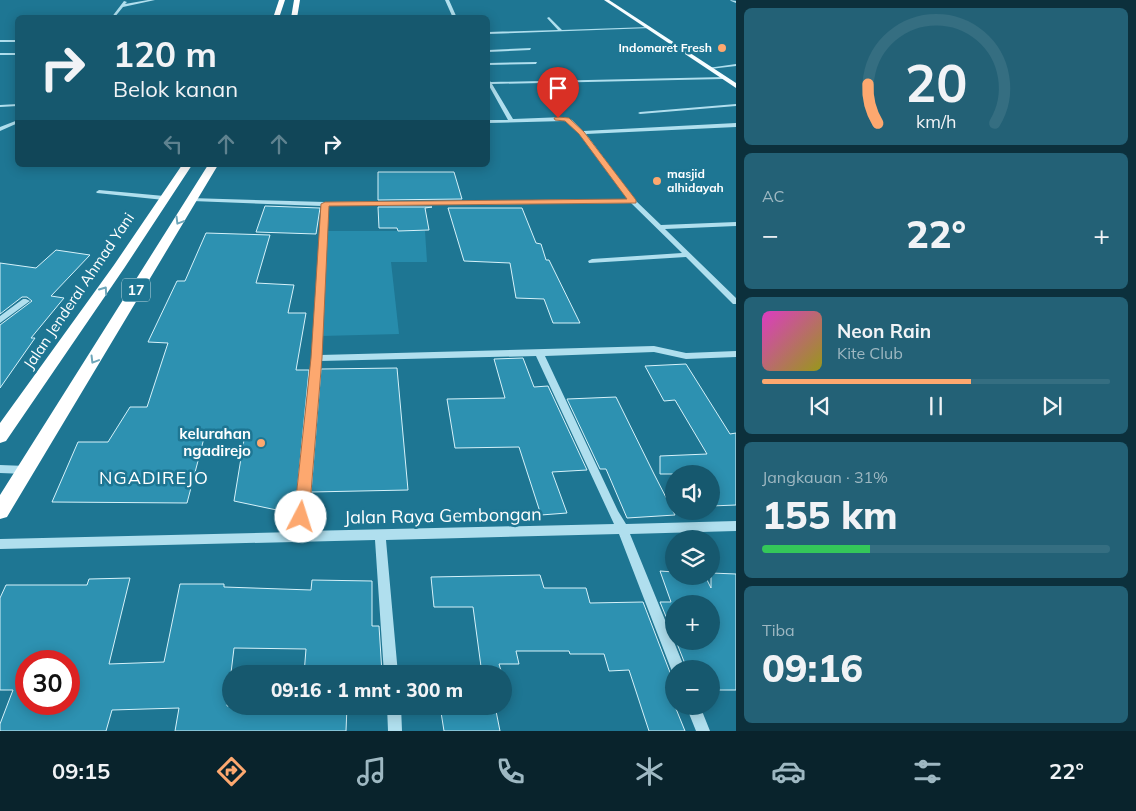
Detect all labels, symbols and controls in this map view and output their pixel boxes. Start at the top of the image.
text: 120 m [113,32,217,76]
icon: right [30,35,95,100]
place label: Indomaret Fresh [618,40,712,55]
marker: Indomaret Fresh [716,42,728,54]
text: 20 [905,50,967,115]
pin [537,67,579,118]
icon: arrive [544,74,572,102]
text: Belok kanan [113,75,238,103]
text: km/h [916,110,956,132]
icon: left [159,130,187,158]
icon: ahead [212,130,240,158]
icon: ahead [265,130,293,158]
icon: right [318,130,346,158]
place label: masjid alhidayah [667,166,724,195]
marker: masjid alhidayah [651,175,663,187]
text: AC [762,186,785,206]
street label: Jalan Jenderal Ahmad Yani [19,209,138,372]
text: 22° [906,210,966,258]
one-way arrow [175,216,185,225]
text: − [762,217,779,252]
text: + [1093,217,1110,252]
road number: 17 [122,278,150,302]
one-way arrow [98,286,107,295]
text: Neon Rain [837,319,931,343]
text: Kite Club [837,343,903,363]
one-way arrow [91,355,100,364]
icon: previous [806,392,834,420]
icon: pause [922,392,950,420]
icon: next [1038,392,1066,420]
place label: kelurahan ngadirejo [179,424,251,460]
marker: kelurahan ngadirejo [255,437,267,449]
map controls [665,465,720,715]
button: sound [665,465,720,520]
district label: NGADIREJO [99,466,209,489]
text: Jangkauan · 31% [762,467,888,487]
position arrow [274,490,326,542]
text: 155 km [762,491,898,539]
street label: Jalan Raya Gembongan [344,502,542,529]
button: layers [665,530,720,585]
button: + [665,595,720,650]
text: Tiba [762,620,795,640]
text: 09:16 [762,644,863,692]
speed limit sign: 30 [15,650,80,715]
button: − [665,660,720,715]
text: 09:16 · 1 mnt · 300 m [271,678,463,702]
icon: directions [214,754,249,789]
icon: music [354,754,389,789]
icon: phone [493,754,528,789]
icon: climate [632,754,667,789]
icon: car [771,754,806,789]
icon: filters [910,754,945,789]
text: 09:15 [52,757,110,785]
text: 22° [1049,757,1084,785]

